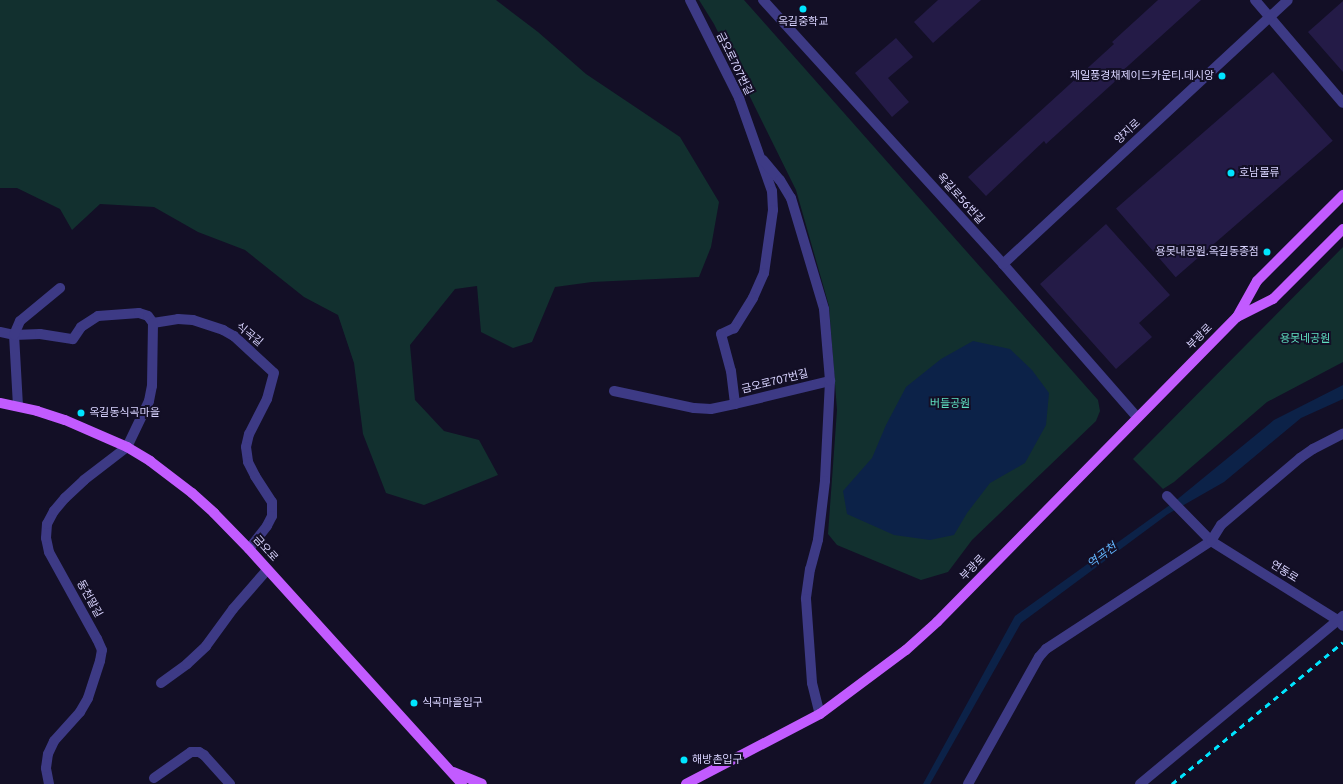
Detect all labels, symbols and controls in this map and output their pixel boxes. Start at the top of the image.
marker: 옥길중학교 [798,4,808,14]
place label: 옥길중학교 [778,15,828,29]
street label: 금오로707번길 [713,30,755,98]
place label: 제일풍경채제이드카운티.데시앙 [1070,69,1214,83]
marker: 제일풍경채제이드카운티.데시앙 [1217,71,1227,81]
street label: 양지로 [1112,117,1144,147]
place label: 호남물류 [1239,166,1279,180]
marker: 호남물류 [1226,168,1236,178]
street label: 옥길로56번길 [934,171,986,227]
place label: 용못내공원.옥길동종점 [1155,245,1259,259]
marker: 용못내공원.옥길동종점 [1262,247,1272,257]
street label: 식곡길 [233,320,265,350]
street label: 부광로 [1185,322,1215,352]
park label: 용못네공원 [1280,332,1330,346]
street label: 금오로707번길 [740,367,810,397]
park label: 버들공원 [930,397,970,411]
place label: 옥길동식곡마을 [89,406,160,420]
marker: 옥길동식곡마을 [76,408,86,418]
street label: 금오로 [250,533,280,565]
water label: 역곡천 [1085,541,1121,573]
street label: 부광로 [958,552,988,584]
street label: 연동로 [1268,558,1300,586]
street label: 동천말길 [73,578,105,620]
place label: 식곡마을입구 [422,696,483,710]
marker: 식곡마을입구 [409,698,419,708]
place label: 해방촌입구 [692,753,743,767]
marker: 해방촌입구 [679,755,689,765]

